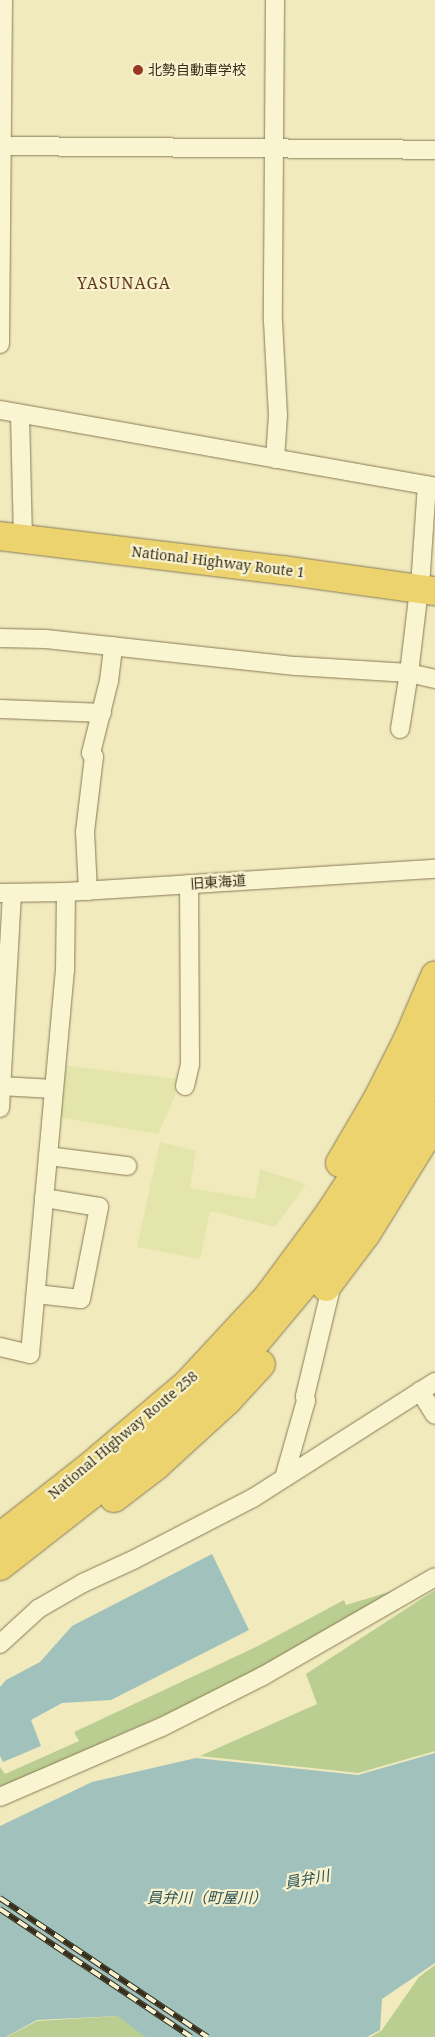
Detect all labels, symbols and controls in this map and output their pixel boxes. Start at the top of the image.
place label: 北勢自動車学校 [148,62,246,78]
marker: 北勢自動車学校 [132,64,144,76]
district label: YASUNAGA [76,273,172,293]
street label: National Highway Route 1 [131,543,305,581]
street label: 旧東海道 [189,872,247,892]
street label: National Highway Route 258 [45,1368,201,1502]
water label: 員弁川 [283,1866,331,1892]
water label: 員弁川（町屋川） [147,1889,267,1907]

